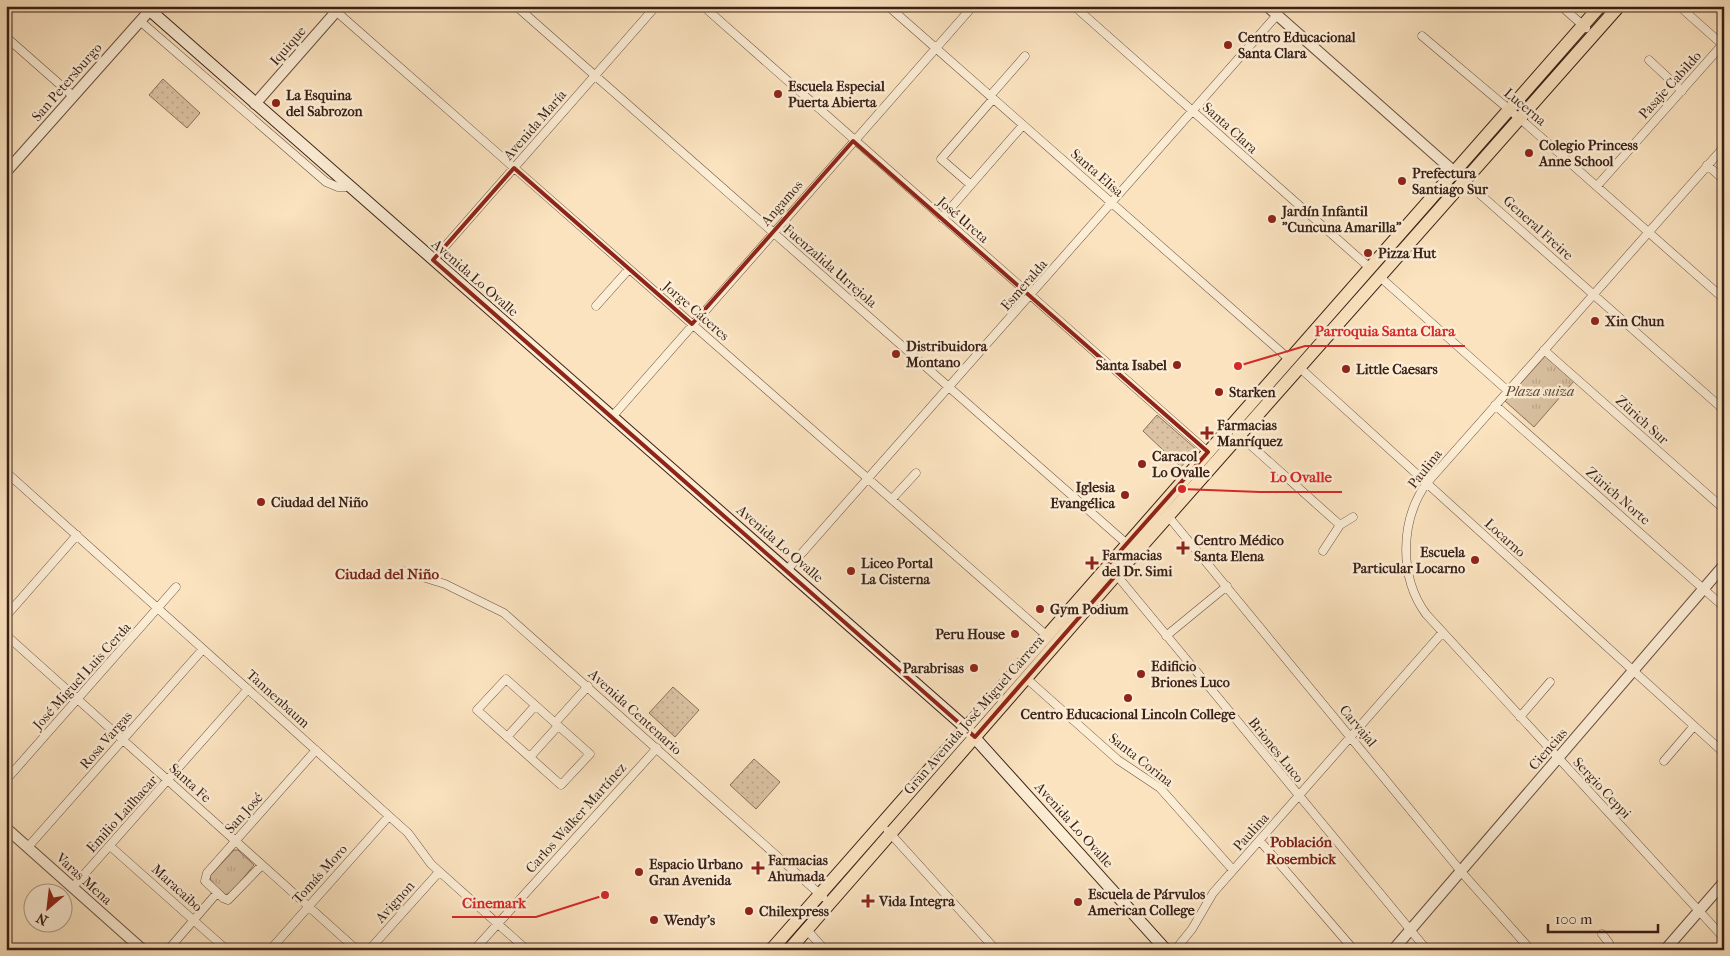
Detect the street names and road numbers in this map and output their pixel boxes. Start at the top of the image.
street label: Iquique [266,23,310,69]
street label: San Petersburgo [28,39,106,125]
street label: Pasaje Cabildo [1635,47,1705,123]
street label: Lucerna [1500,84,1550,130]
street label: Avenida María [499,86,570,164]
street label: Santa Clara [1199,99,1261,158]
street label: Santa Elisa [1067,145,1127,201]
street label: Angamos [757,177,806,230]
street label: José Ureta [933,192,992,247]
street label: General Freire [1499,192,1577,264]
street label: Fuenzalida Urrejola [780,221,881,312]
street label: Avenida Lo Ovalle [427,235,522,320]
street label: Esmeralda [997,255,1051,314]
street label: Jorge Cáceres [659,277,733,344]
street label: Zürich Sur [1612,392,1672,448]
street label: Paulina [1404,446,1446,492]
street label: Zürich Norte [1582,463,1654,529]
street label: Avenida Lo Ovalle [732,501,827,586]
street label: Locarno [1481,515,1529,561]
street label: José Miguel Luis Cerda [29,619,135,734]
street label: Gran Avenida José Miguel Carrera [900,631,1048,798]
street label: Avenida Centenario [584,665,685,758]
street label: Tannenbaum [243,666,313,732]
street label: Carvajal [1336,702,1380,750]
street label: Rosa Vargas [76,707,136,773]
street label: Briones Luco [1245,714,1307,786]
street label: Ciencias [1525,724,1571,774]
street label: Santa Corina [1105,729,1177,791]
street label: Sergio Ceppi [1569,754,1635,822]
street label: Carlos Walker Martínez [522,759,630,877]
street label: Santa Fe [166,760,215,806]
street label: Emilio Lailhacar [83,772,161,856]
street label: Avenida Lo Ovalle [1030,778,1117,871]
street label: San José [221,789,267,837]
street label: Paulina [1230,809,1273,855]
street label: Tomás Moro [289,841,351,907]
street label: Varas Mena [52,849,116,909]
street label: Maracaibo [148,861,206,915]
street label: Avignon [371,878,418,927]

